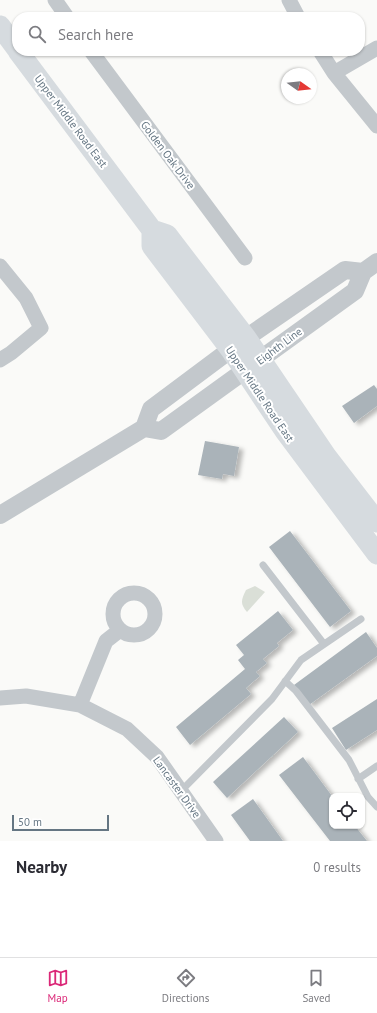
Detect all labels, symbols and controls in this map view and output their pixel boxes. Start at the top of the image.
search box [12,12,365,56]
icon: search [26,23,48,45]
text: Search here [58,25,134,44]
north arrow [281,68,317,104]
street label: Upper Middle Road East [32,72,111,170]
street label: Golden Oak Drive [138,118,198,192]
street label: Eighth Line [253,324,305,368]
street label: Upper Middle Road East [223,343,297,445]
street label: Lancaster Drive [150,754,204,821]
map controls [329,793,365,829]
button: locate [329,793,365,829]
scale bar [12,813,109,832]
text: 50 m [18,815,42,829]
text: Nearby [16,856,67,878]
text: 0 results [313,859,361,876]
tab: Map [47,967,69,1005]
tab: Directions [162,967,209,1005]
tab: Saved [302,967,330,1005]

